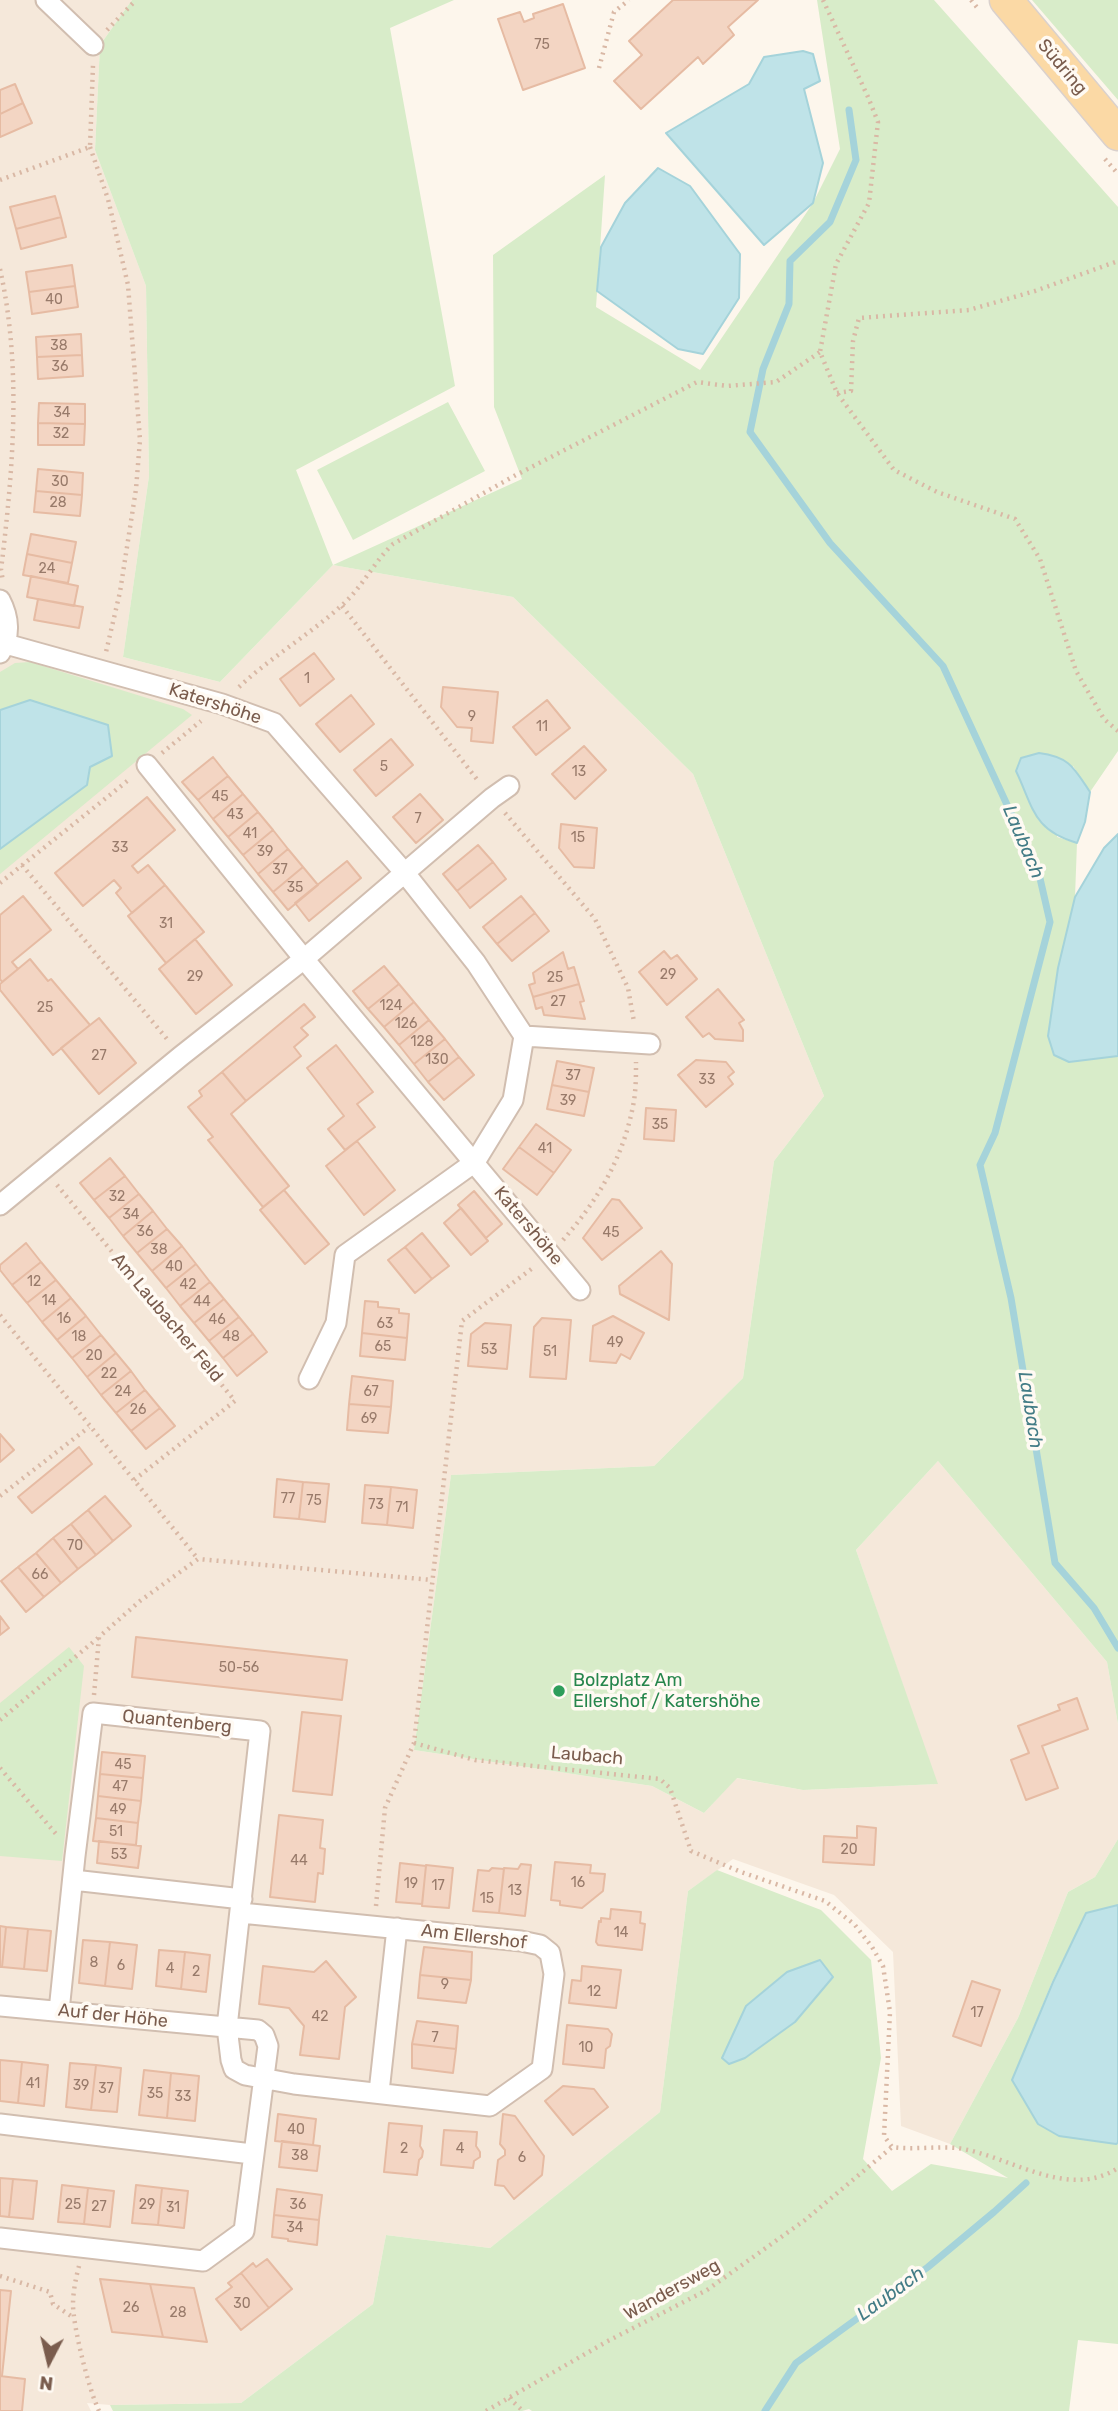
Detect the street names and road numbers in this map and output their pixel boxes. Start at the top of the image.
street label: Südring [1033,35,1091,99]
street label: Katershöhe [166,679,264,729]
street label: Katershöhe [489,1182,567,1270]
street label: Am Laubacher Feld [107,1249,227,1387]
street label: Quantenberg [121,1706,233,1738]
street label: Laubach [550,1742,624,1770]
street label: Am Ellershof [420,1920,528,1954]
street label: Auf der Höhe [57,1999,169,2033]
street label: Wandersweg [620,2255,724,2325]

